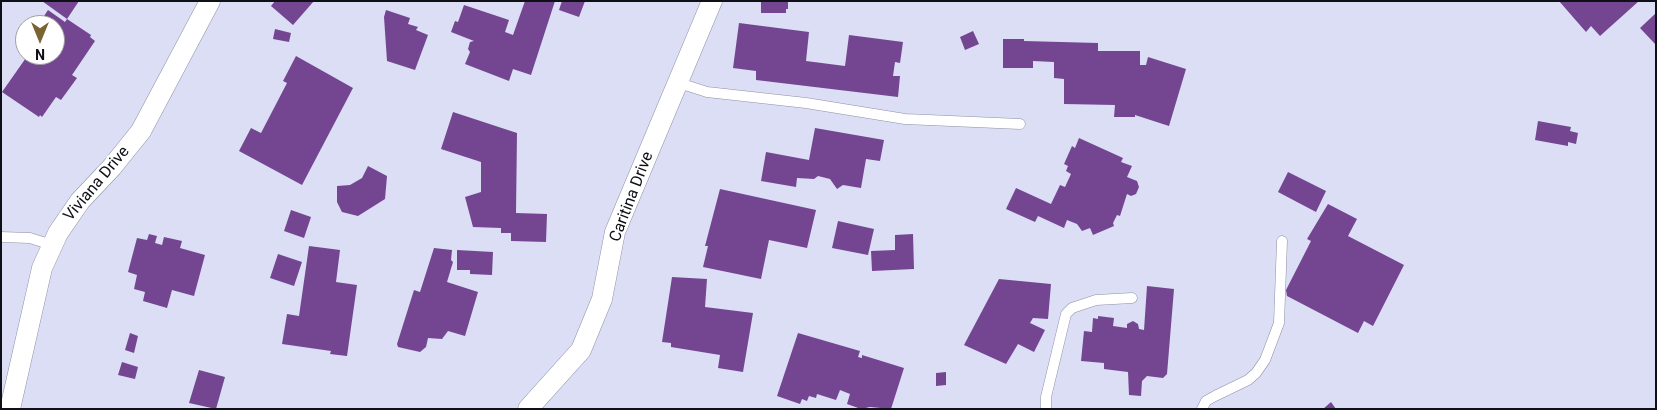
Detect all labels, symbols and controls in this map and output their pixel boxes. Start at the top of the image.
north arrow [15,15,65,65]
text: N [35,46,45,62]
street label: Viviana Drive [60,143,134,225]
street label: Caritina Drive [606,149,658,245]

